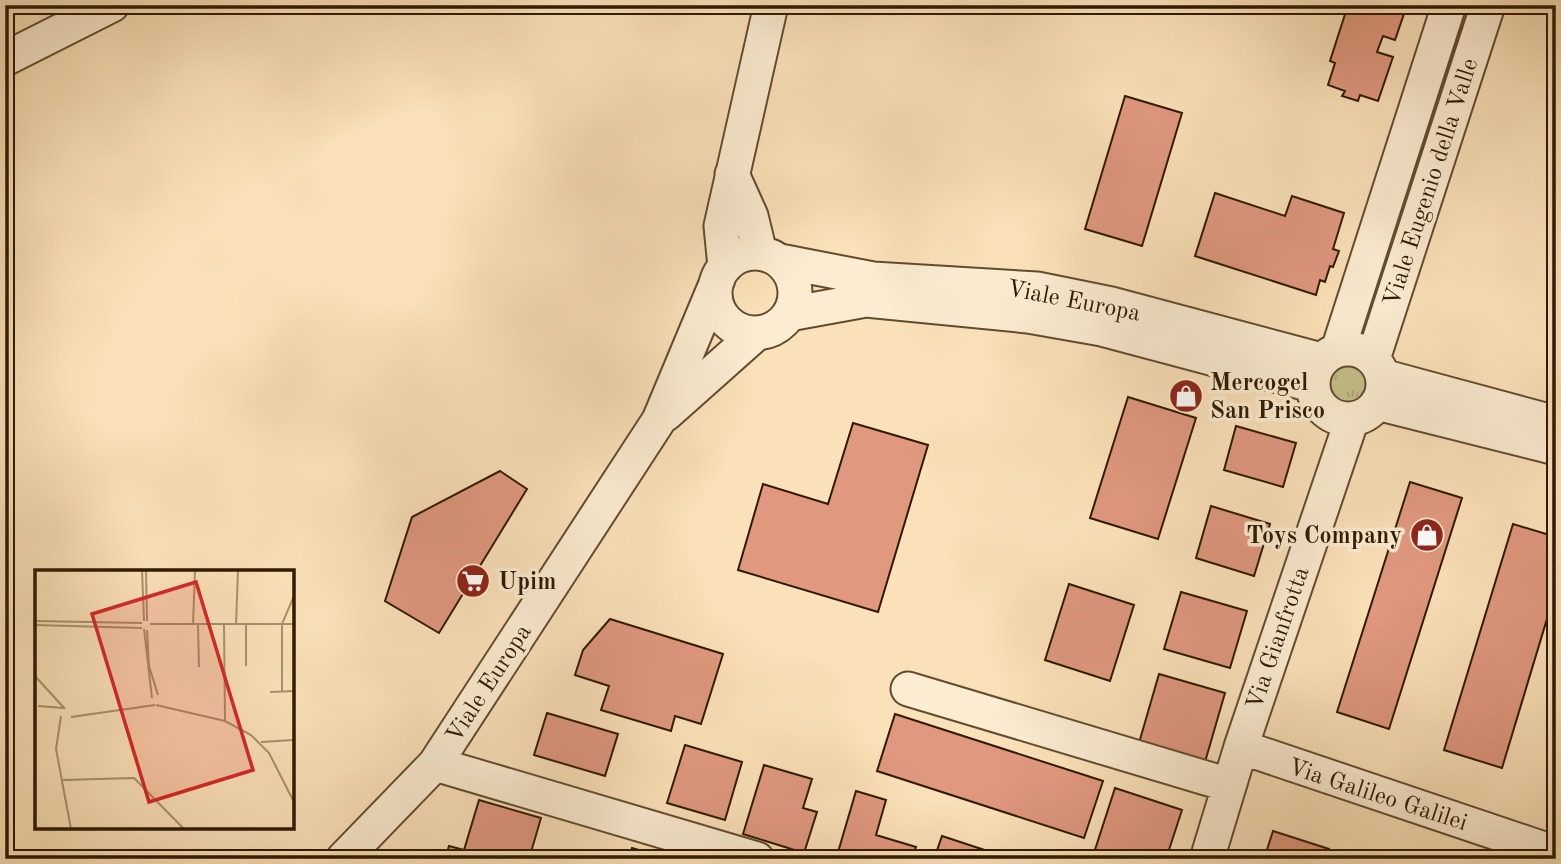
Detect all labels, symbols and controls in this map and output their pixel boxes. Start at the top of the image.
street label: Viale Eugenio della Valle [1380,56,1483,310]
street label: Viale Europa [1005,277,1143,327]
place label: Mercogel San Prisco [1210,372,1325,424]
shop icon: Mercogel San Prisco [1167,377,1205,415]
shop icon: Toys Company [1408,516,1446,554]
place label: Toys Company [1246,525,1402,549]
supermarket icon: Upim [454,562,492,600]
street label: Via Gianfrotta [1243,564,1315,713]
inset map [35,570,294,829]
place label: Upim [498,571,556,595]
street label: Viale Europa [443,621,537,747]
street label: Via Galileo Galilei [1285,756,1470,836]

